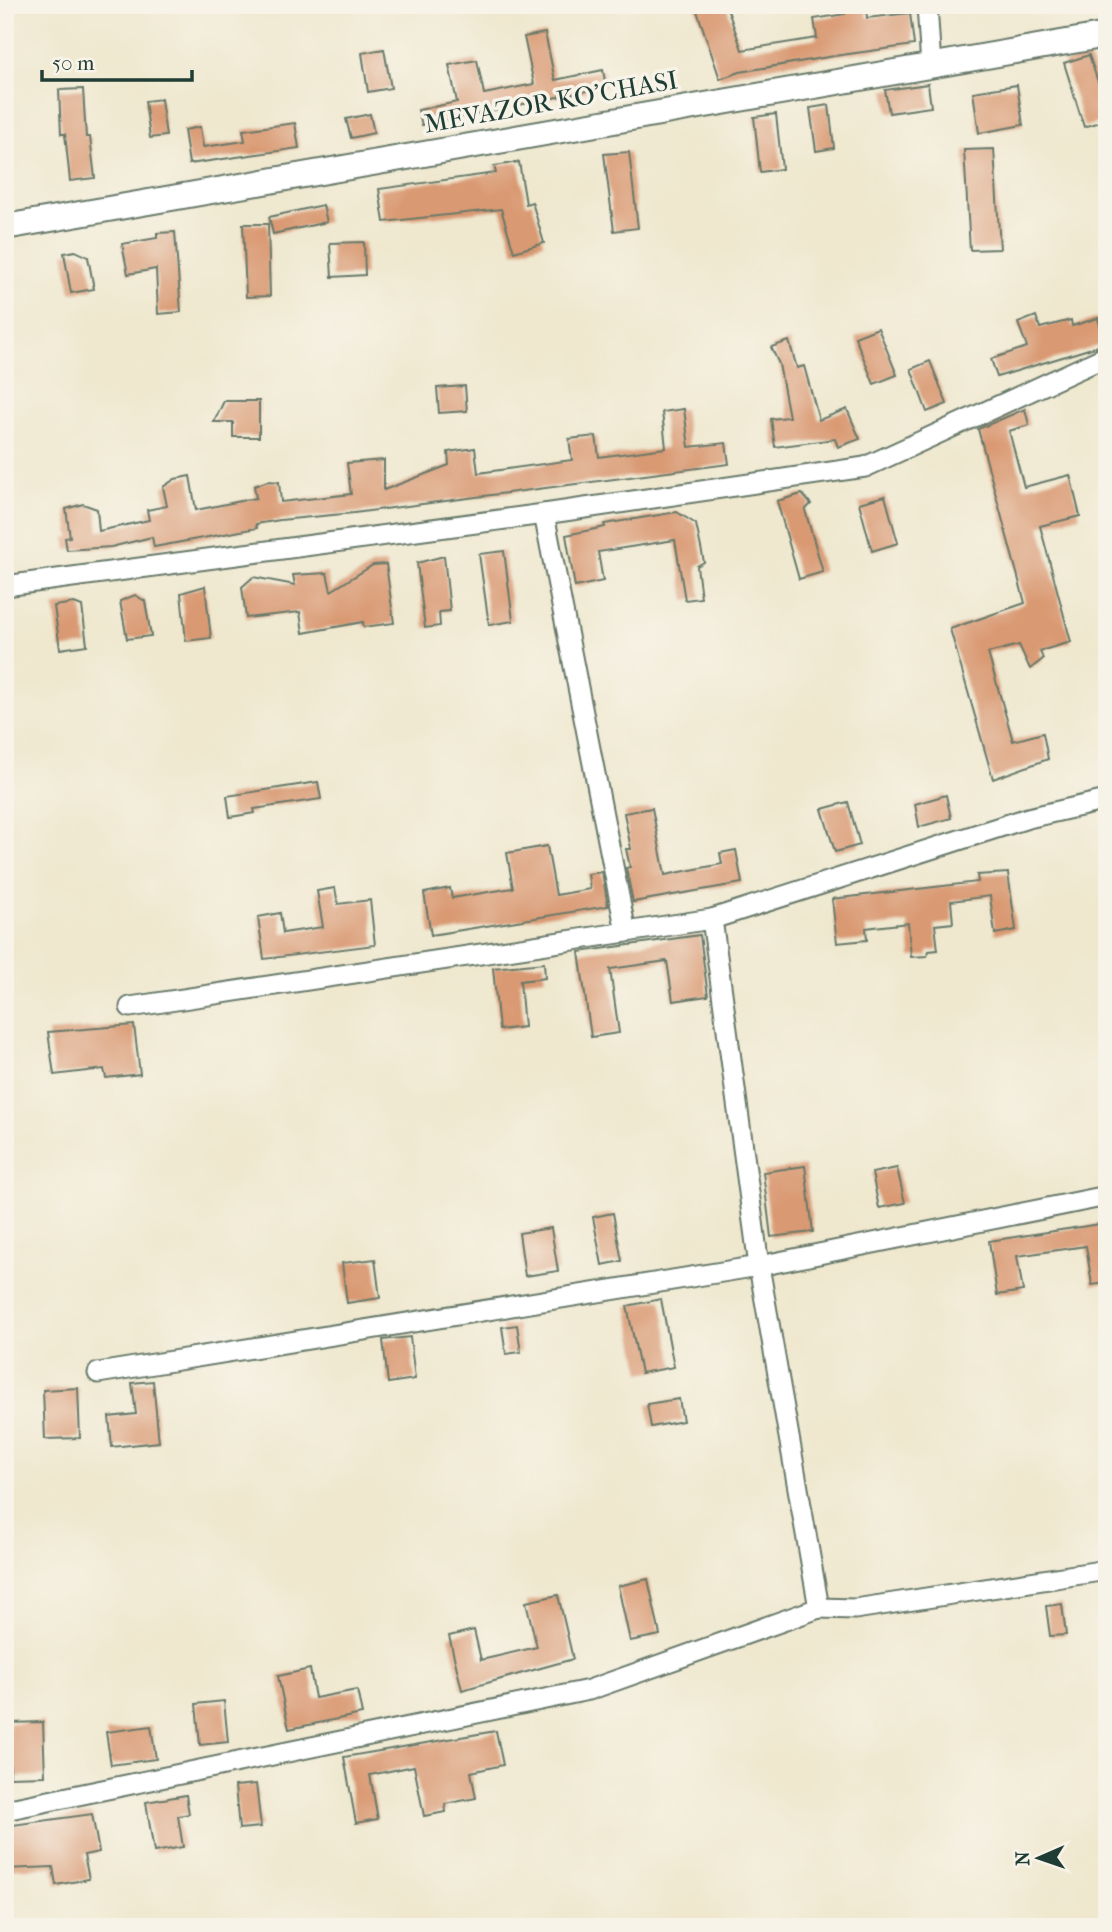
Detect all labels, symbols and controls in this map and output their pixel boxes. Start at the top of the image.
scale bar [42,38,192,82]
text: 50 m [52,51,95,75]
street label: MEVAZOR KO'CHASI [422,64,680,140]
north arrow [1004,1824,1074,1894]
text: N [1012,1850,1034,1866]

